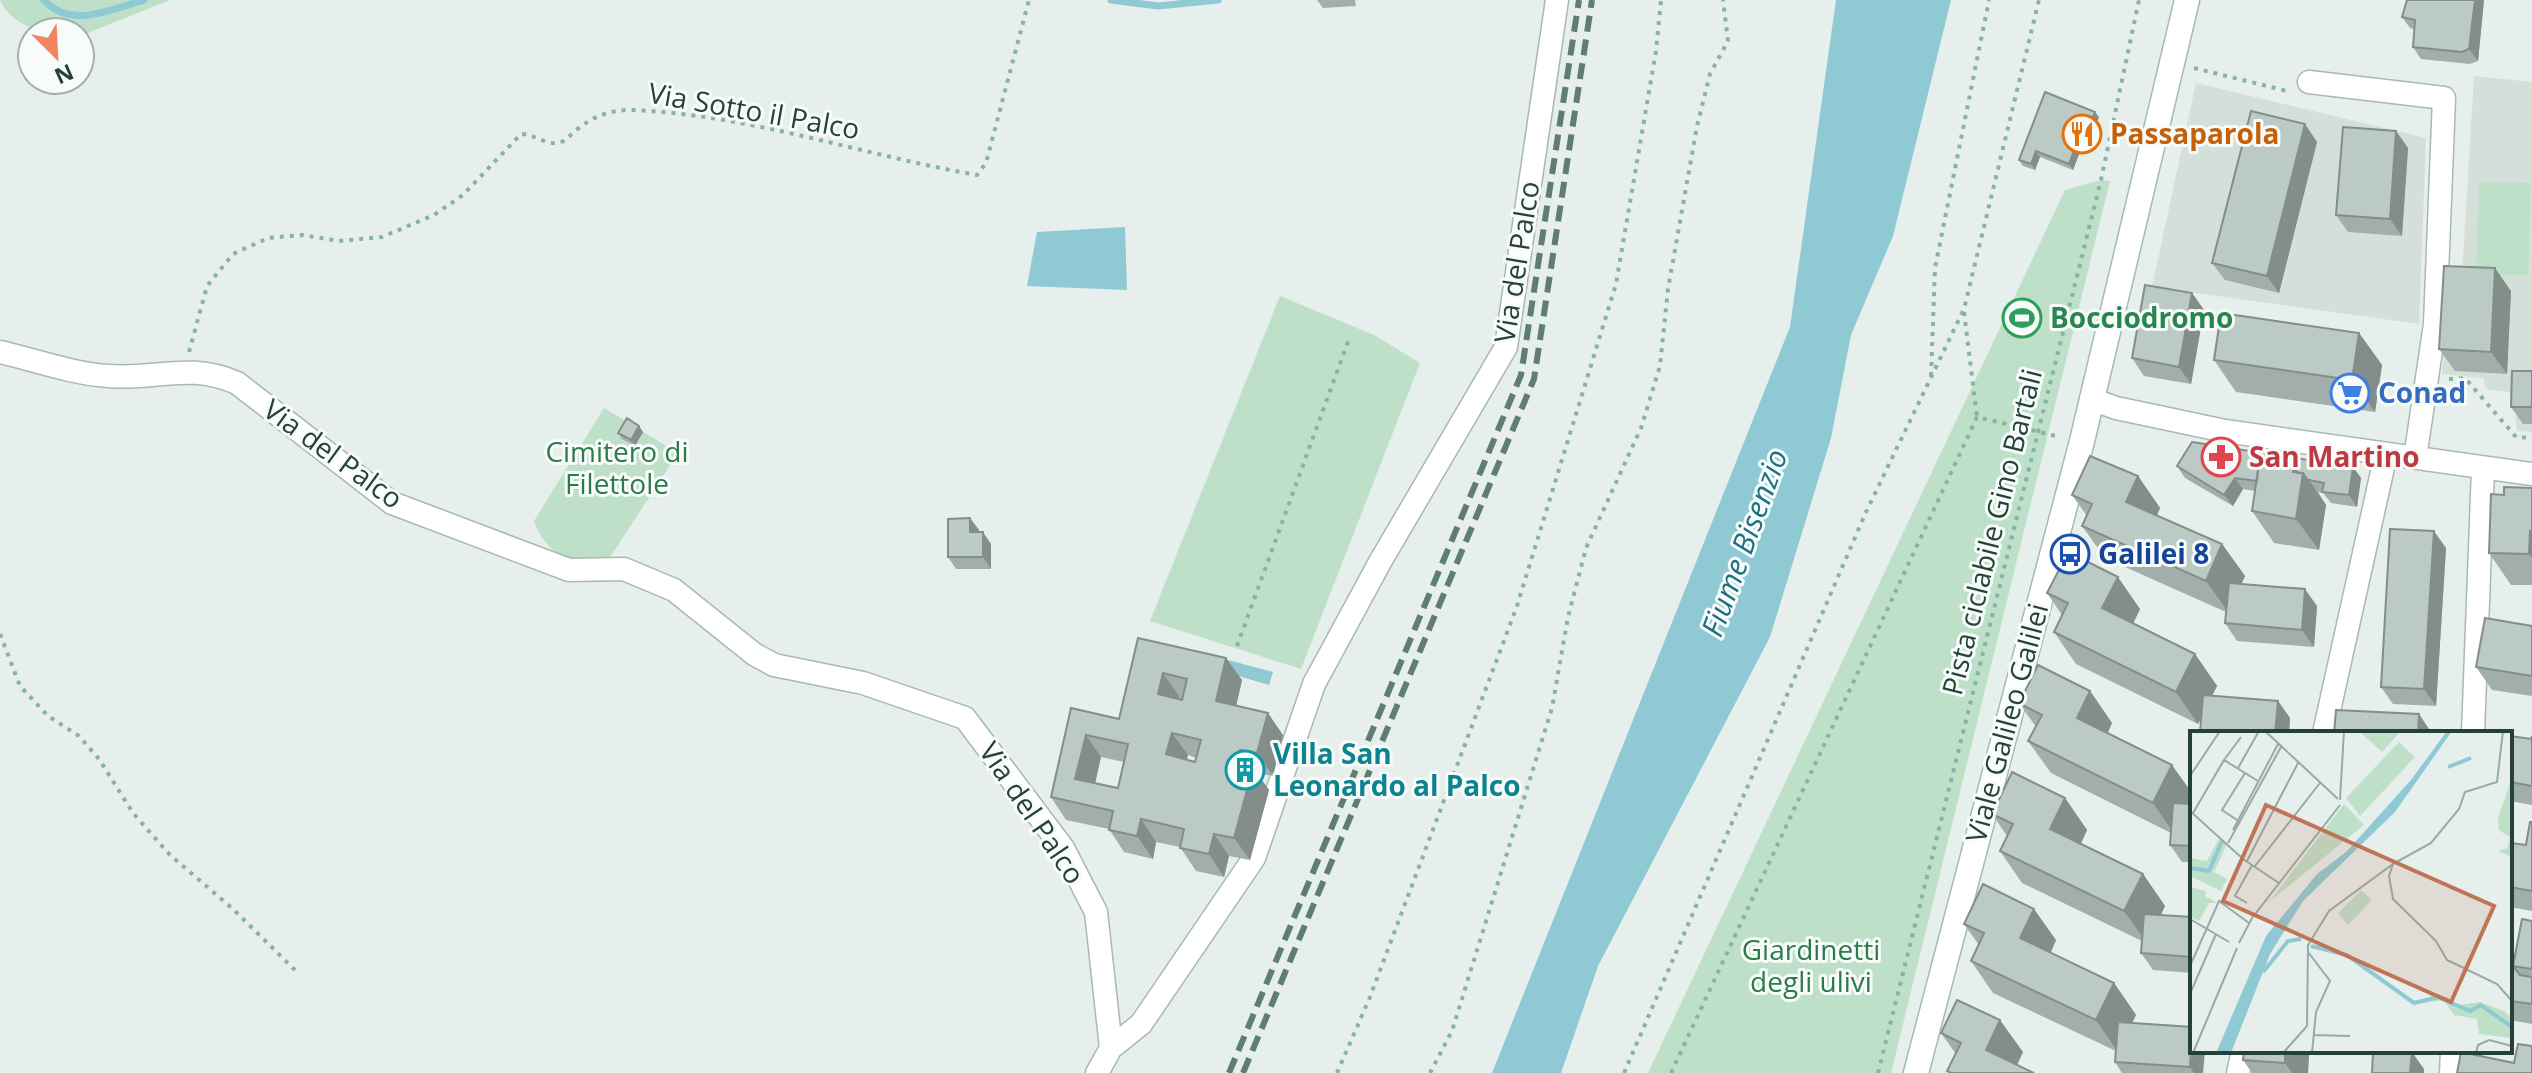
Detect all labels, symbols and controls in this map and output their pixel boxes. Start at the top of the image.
north arrow [16,16,96,96]
text: N [50,58,79,93]
street label: Via Sotto il Palco [645,73,863,147]
restaurant icon: Passaparola [2061,113,2103,155]
place label: Passaparola [2110,114,2279,152]
street label: Via del Palco [1484,178,1548,346]
sports icon: Bocciodromo [2001,297,2043,339]
place label: Bocciodromo [2050,298,2233,336]
street label: Pista ciclabile Gino Bartali [1932,365,2050,699]
supermarket icon: Conad [2329,372,2371,414]
place label: Conad [2378,373,2466,411]
street label: Via del Palco [256,390,411,517]
park label: Cimitero di Filettole [545,432,689,502]
pharmacy icon: San Martino [2200,436,2242,478]
place label: San Martino [2249,437,2419,475]
water label: Fiume Bisenzio [1691,443,1796,642]
bus stop icon: Galilei 8 [2049,533,2091,575]
place label: Galilei 8 [2098,534,2209,572]
street label: Viale Galileo Galilei [1956,599,2056,847]
inset map [2190,731,2512,1053]
street label: Via del Palco [971,734,1094,891]
place label: Villa San Leonardo al Palco [1273,734,1521,804]
building icon: Villa San Leonardo al Palco [1224,749,1266,791]
park label: Giardinetti degli ulivi [1742,930,1880,1000]

